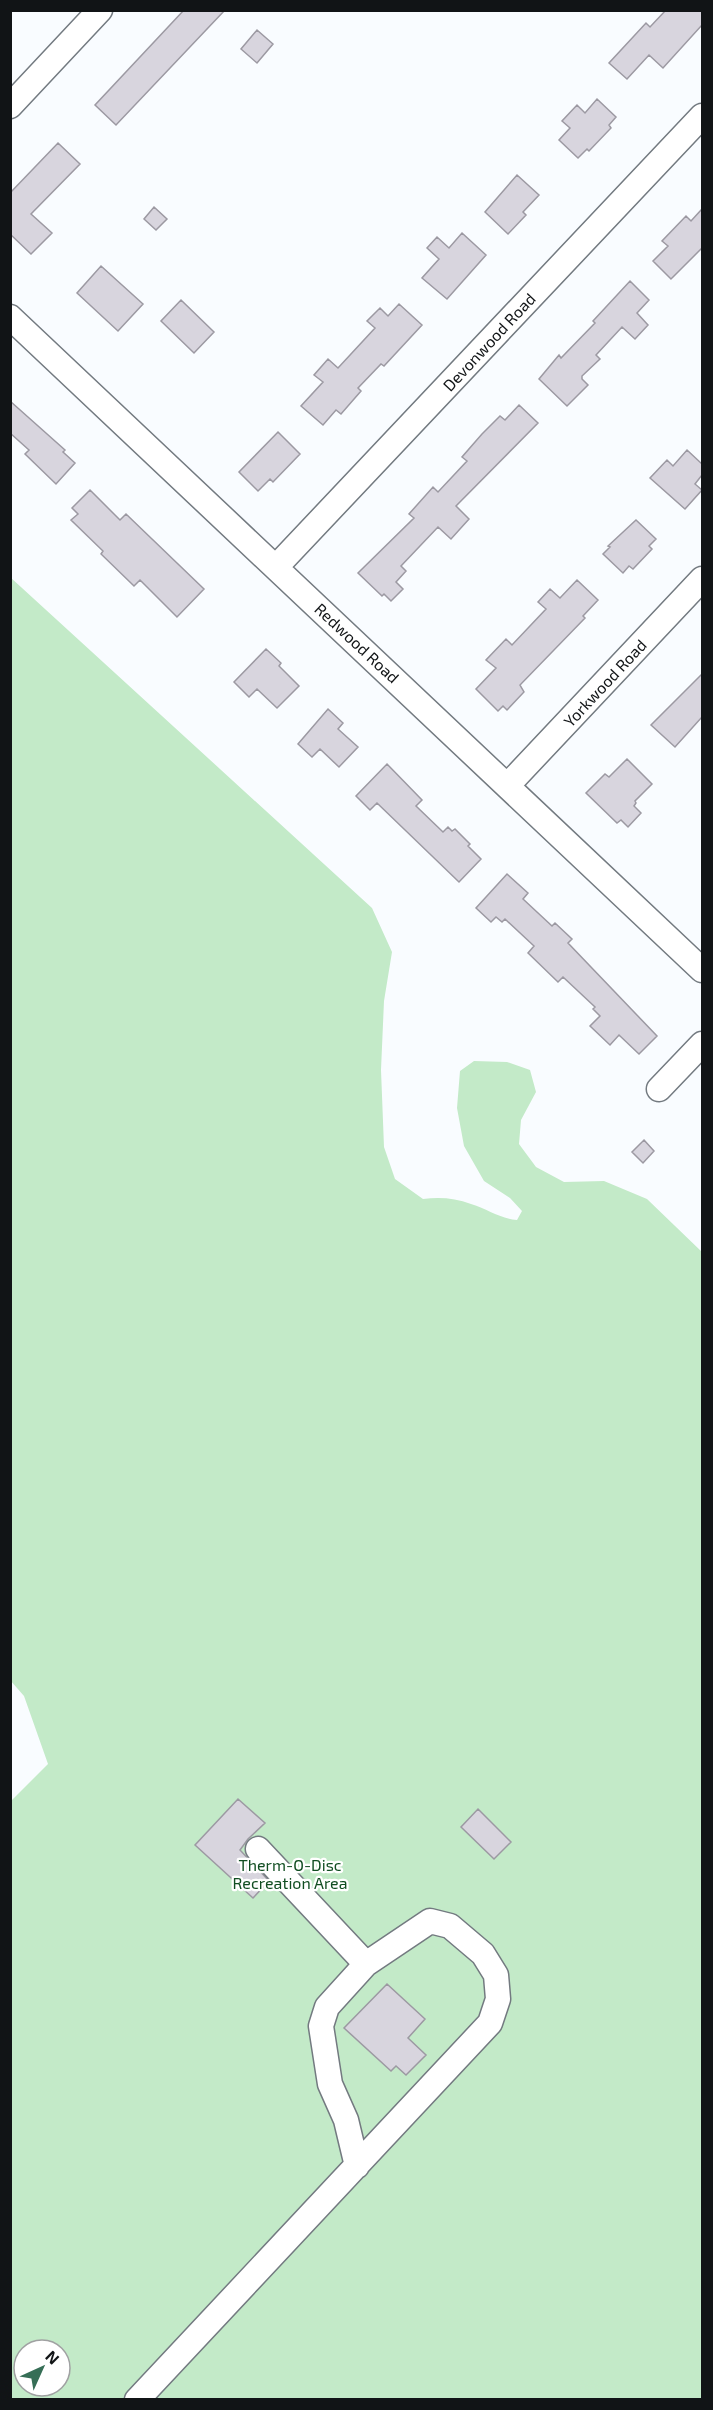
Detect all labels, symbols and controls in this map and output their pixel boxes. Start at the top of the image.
street label: Devonwood Road [438,289,539,395]
street label: Redwood Road [311,599,403,687]
street label: Yorkwood Road [559,635,650,730]
park label: Therm-O-Disc Recreation Area [233,1855,347,1892]
north arrow [12,2338,72,2398]
text: N [42,2346,64,2368]

